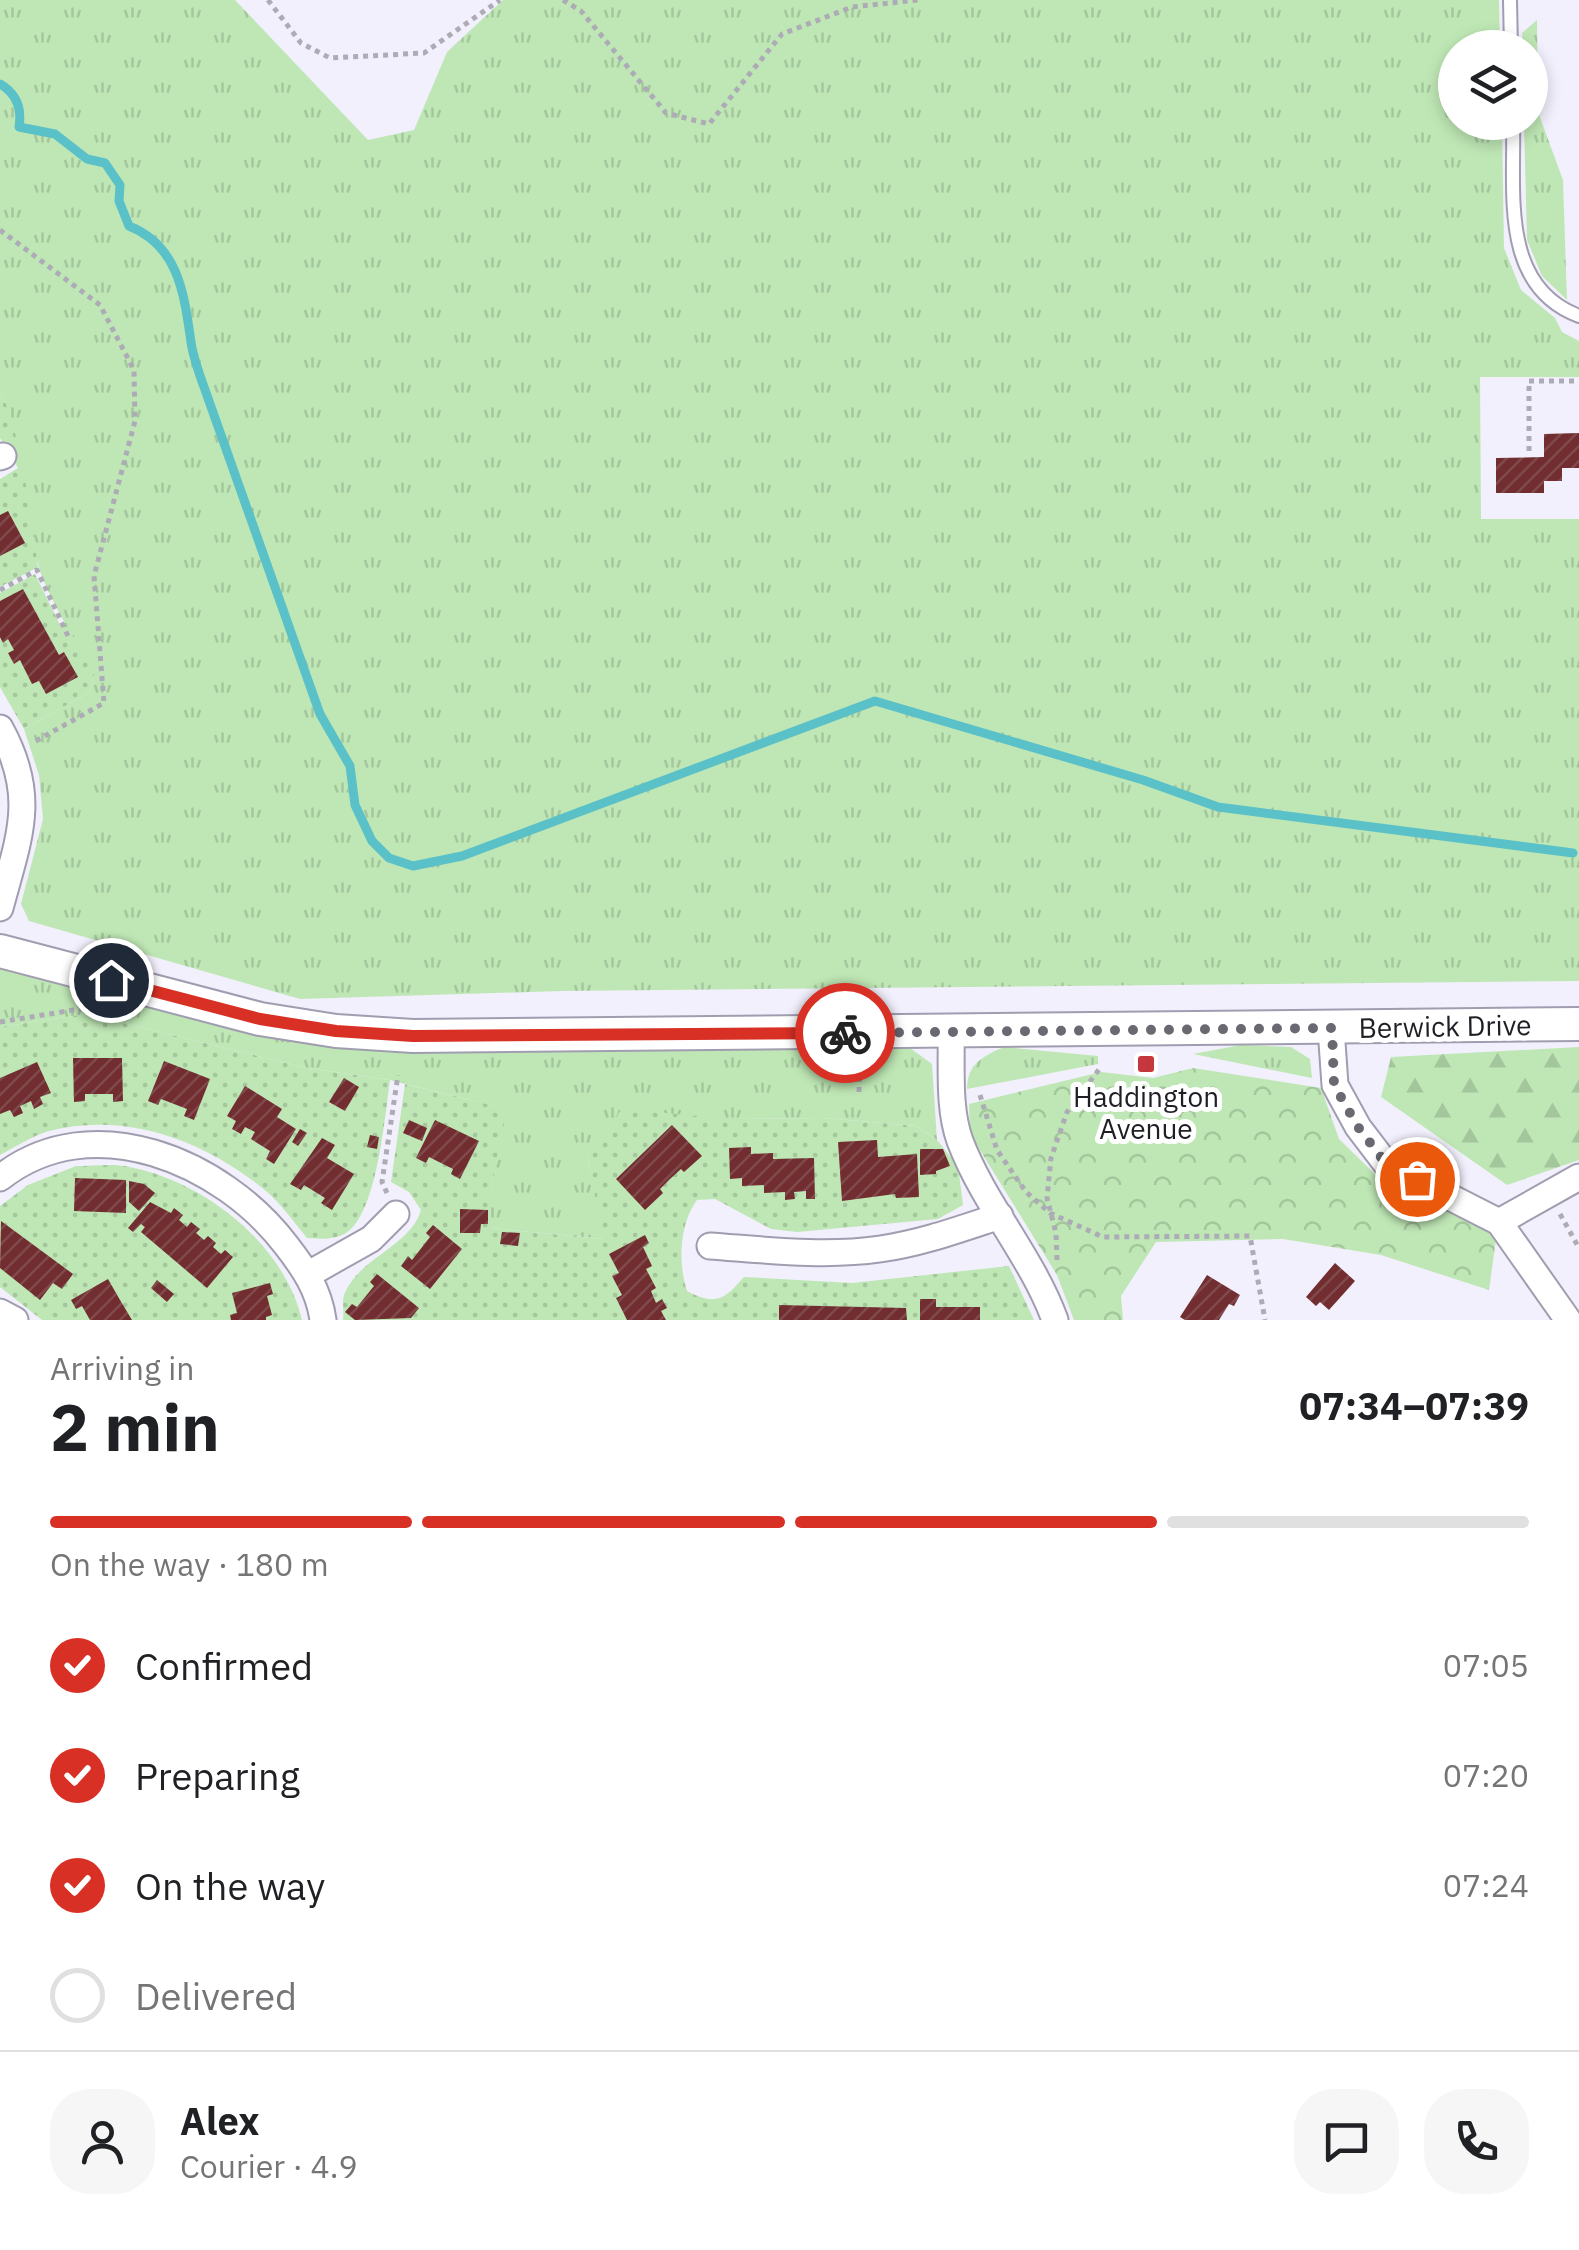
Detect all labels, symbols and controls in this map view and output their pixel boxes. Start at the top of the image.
map controls [1438,30,1548,140]
button: layers [1438,30,1548,140]
pin [69,938,154,1023]
icon: home [84,953,139,1008]
courier [795,983,895,1083]
icon: bike [818,1006,873,1061]
street label: Berwick Drive [1358,1006,1532,1046]
marker: Haddington Avenue [1135,1053,1157,1075]
place label: Haddington Avenue [1073,1078,1219,1147]
pin [1375,1137,1460,1222]
icon: bag [1390,1152,1445,1207]
text: Arriving in [50,1347,195,1389]
text: 07:34–07:39 [1299,1381,1529,1430]
text: 2 min [50,1384,220,1469]
text: On the way · 180 m [50,1543,329,1585]
icon: check [50,1638,105,1693]
text: Confirmed [135,1641,313,1690]
text: 07:05 [1443,1644,1529,1686]
icon: check [50,1748,105,1803]
text: Preparing [135,1751,300,1800]
text: 07:20 [1443,1754,1529,1796]
icon: check [50,1858,105,1913]
text: On the way [135,1861,325,1910]
text: 07:24 [1443,1864,1529,1906]
text: Delivered [135,1971,297,2020]
button: person [50,2089,155,2194]
button: chat [1294,2089,1399,2194]
button: phone [1424,2089,1529,2194]
text: Alex [180,2096,260,2145]
text: Courier · 4.9 [180,2145,358,2187]

